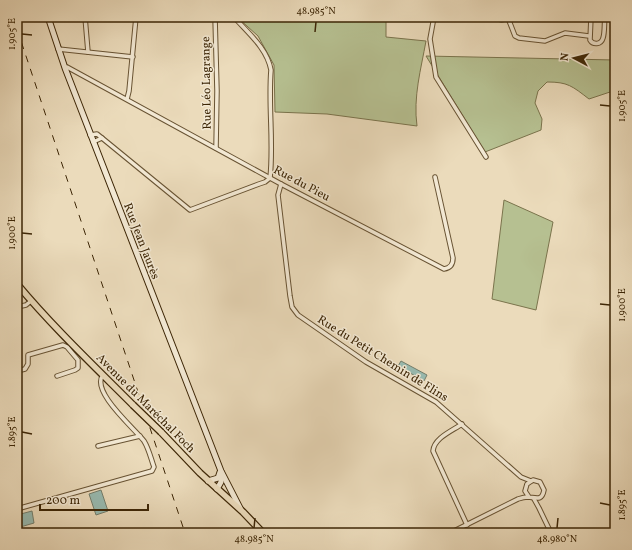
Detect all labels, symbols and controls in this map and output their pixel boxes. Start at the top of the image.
text: 48.985°N [296,4,336,18]
text: 1.905°E [5,18,19,50]
street label: Rue Léo Lagrange [198,36,216,130]
north arrow [554,38,594,78]
text: N [558,52,573,62]
text: 1.905°E [615,90,629,122]
street label: Rue du Pieu [270,162,333,206]
street label: Rue Jean Jaurès [119,201,163,282]
text: 1.900°E [5,216,19,250]
text: 1.900°E [615,288,629,322]
street label: Rue du Petit Chemin de Flins [314,312,451,406]
street label: Avenue du Maréchal Foch [92,351,198,457]
text: 1.895°E [5,417,19,447]
scale bar [40,486,148,512]
text: 1.895°E [615,490,629,520]
text: 200 m [46,493,80,509]
text: 48.985°N [234,532,274,546]
text: 48.980°N [537,532,578,546]

